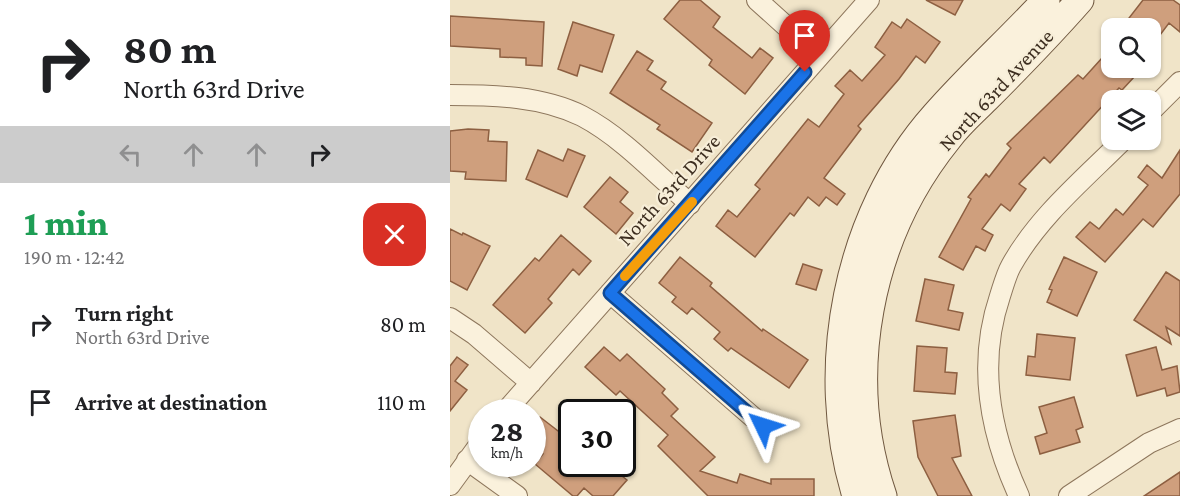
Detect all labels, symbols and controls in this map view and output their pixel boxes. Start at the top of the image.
pin [779,10,830,72]
map controls [1101,18,1161,150]
button: search [1101,18,1161,78]
icon: arrive [788,19,821,52]
icon: right [24,24,102,102]
street label: North 63rd Avenue [934,24,1058,156]
text: 80 m [123,25,217,72]
text: North 63rd Drive [123,74,305,104]
button: layers [1101,90,1161,150]
street label: North 63rd Drive [613,129,725,251]
icon: left [114,138,147,171]
icon: ahead [177,138,210,171]
icon: ahead [240,138,273,171]
icon: right [303,138,336,171]
text: 1 min [24,203,108,243]
button: close [363,203,426,266]
text: 190 m · 12:42 [24,246,125,268]
text: Turn right [75,301,173,326]
icon: right [24,308,57,341]
text: 80 m [380,312,426,337]
text: North 63rd Drive [75,326,210,348]
icon: arrive [24,386,57,419]
text: Arrive at destination [75,390,267,415]
text: 110 m [377,390,426,415]
position arrow [731,394,795,458]
speed limit sign: 30 [558,399,636,477]
text: 28 [491,414,523,447]
text: km/h [491,445,523,461]

